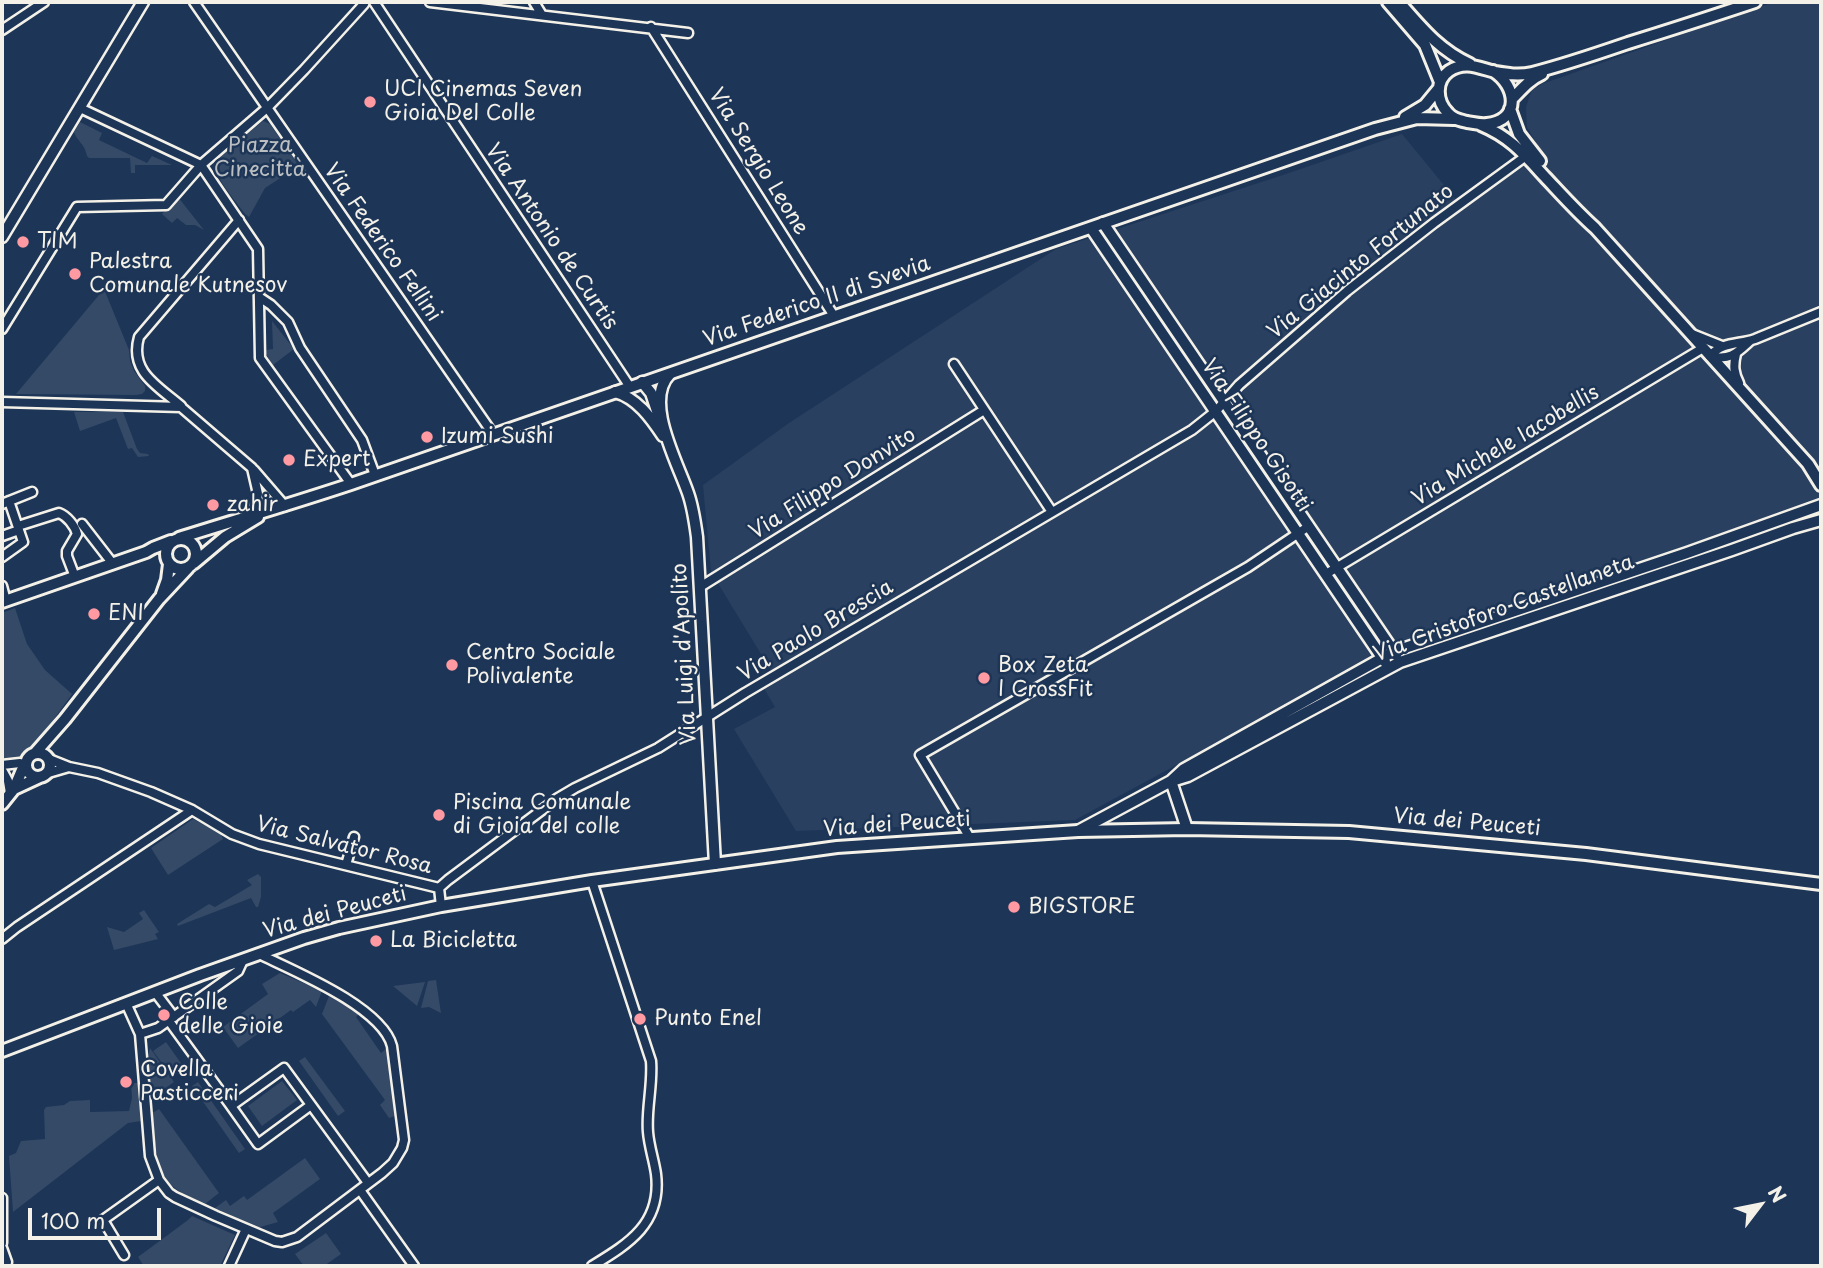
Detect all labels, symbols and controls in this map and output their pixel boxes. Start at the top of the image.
place label: UCI Cinemas Seven Gioia Del Colle [384,77,582,127]
street label: Via Sergio Leone [703,84,813,240]
marker: UCI Cinemas Seven Gioia Del Colle [362,94,378,110]
park label: Piazza Cinecittà [214,133,306,183]
street label: Via Antonio de Curtis [479,139,623,335]
street label: Via Federico Fellini [318,159,446,327]
street label: Via Giacinto Fortunato [1263,179,1459,345]
place label: TIM [37,229,78,255]
marker: TIM [15,234,31,250]
place label: Palestra Comunale Kutnesov [89,249,287,299]
street label: Via Federico II di Svevia [700,251,934,353]
marker: Palestra Comunale Kutnesov [67,266,83,282]
street label: Via Filippo Gisotti [1195,355,1317,517]
street label: Via Michele Iacobellis [1408,380,1604,512]
street label: Via Filippo Donvito [745,423,921,545]
place label: Izumi Sushi [441,424,554,450]
marker: Izumi Sushi [419,429,435,445]
place label: Expert [303,447,371,473]
marker: Expert [281,452,297,468]
place label: zahir [227,492,278,518]
marker: zahir [205,497,221,513]
street label: Via Cristoforo Castellaneta [1370,550,1638,668]
street label: Via Luigi d'Apolito [668,562,702,746]
street label: Via Paolo Brescia [734,575,898,687]
place label: ENI [108,601,144,627]
marker: ENI [86,606,102,622]
place label: Centro Sociale Polivalente [466,640,616,690]
place label: Box Zeta I CrossFit [998,653,1093,703]
marker: Centro Sociale Polivalente [444,657,460,673]
marker: Box Zeta I CrossFit [976,670,992,686]
place label: Piscina Comunale di Gioia del colle [453,790,631,840]
street label: Via dei Peuceti [1392,804,1542,842]
marker: Piscina Comunale di Gioia del colle [431,807,447,823]
street label: Via dei Peuceti [822,807,972,843]
street label: Via Salvator Rosa [254,812,434,880]
street label: Via dei Peuceti [260,882,410,944]
place label: BIGSTORE [1028,894,1135,920]
marker: BIGSTORE [1006,899,1022,915]
place label: La Bicicletta [390,928,517,954]
marker: La Bicicletta [368,933,384,949]
place label: Colle delle Gioie [178,990,283,1040]
place label: Punto Enel [654,1006,762,1032]
marker: Colle delle Gioie [156,1007,172,1023]
marker: Punto Enel [632,1011,648,1027]
place label: Covella Pasticceri [140,1057,239,1107]
marker: Covella Pasticceri [118,1074,134,1090]
north arrow [1725,1170,1795,1240]
text: N [1762,1180,1794,1208]
scale bar [32,1194,164,1238]
text: 100 m [41,1204,105,1236]

